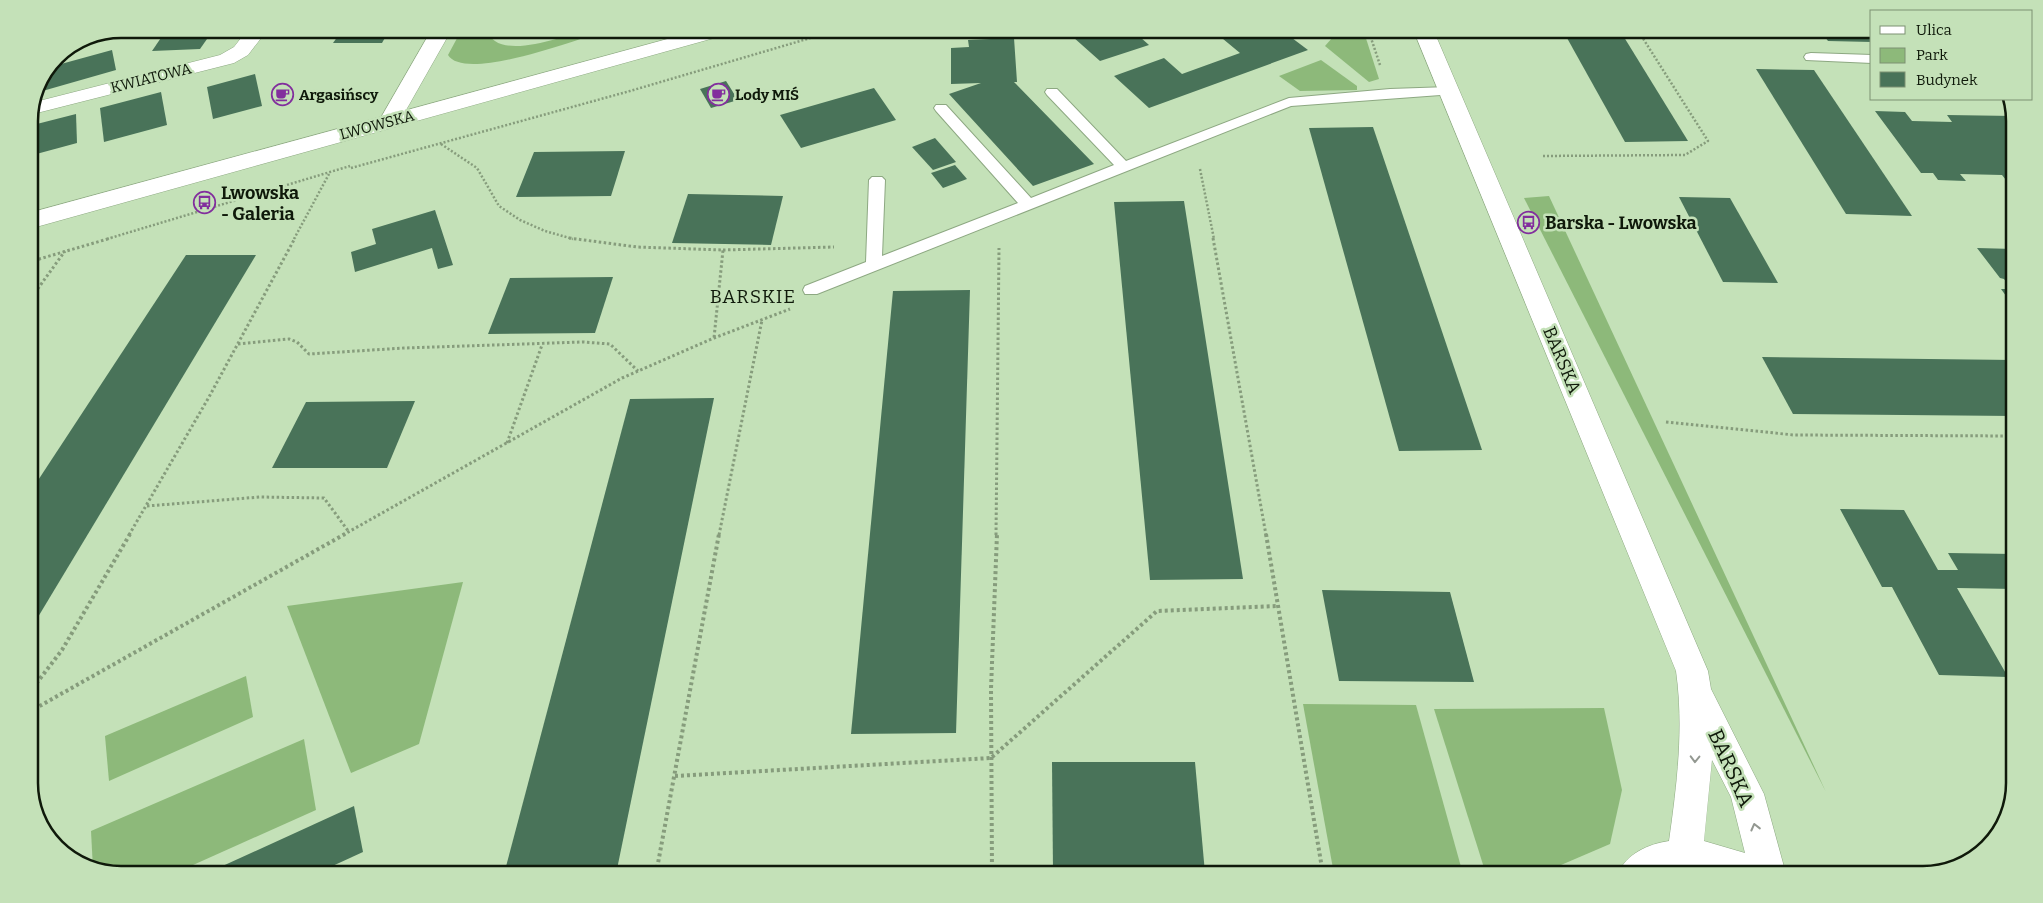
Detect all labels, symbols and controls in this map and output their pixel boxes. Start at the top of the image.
legend [1870,10,2033,100]
text: Ulica [1916,21,1952,39]
text: Park [1916,46,1948,64]
street label: KWIATOWA [109,59,194,97]
text: Budynek [1916,71,1978,89]
cafe icon: Argasińscy [271,83,295,107]
cafe icon: Lody MIŚ [707,83,731,107]
place label: Argasińscy [299,86,379,104]
place label: Lody MIŚ [735,86,799,104]
street label: LWOWSKA [338,106,417,144]
place label: Lwowska - Galeria [221,182,299,225]
bus stop icon: Lwowska - Galeria [193,191,217,215]
bus stop icon: Barska - Lwowska [1517,211,1541,235]
place label: Barska - Lwowska [1545,212,1697,234]
district label: BARSKIE [710,285,796,308]
street label: BARSKA [1538,323,1586,397]
street label: BARSKA [1702,725,1760,811]
one-way arrow [1689,756,1700,764]
one-way arrow [1751,823,1761,832]

